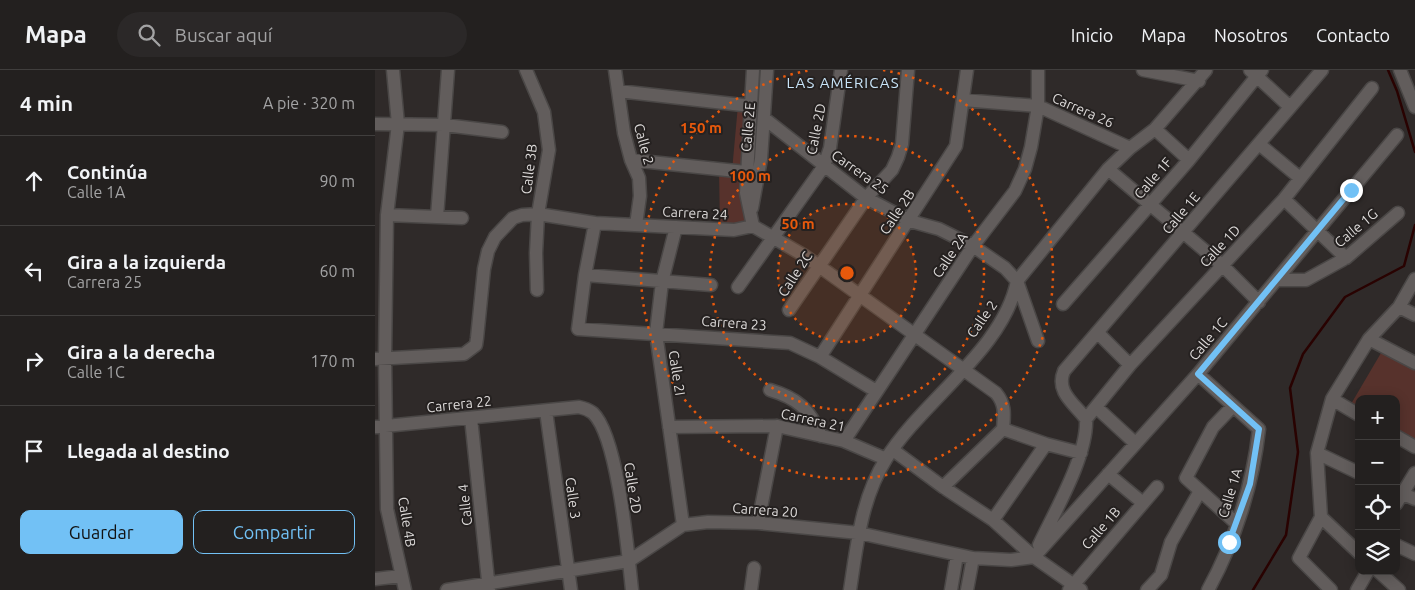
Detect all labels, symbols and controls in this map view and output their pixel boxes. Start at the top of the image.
search box [117,12,467,57]
text: Mapa [25,21,87,48]
icon: search [135,21,163,49]
text: Buscar aquí [175,24,272,46]
text: Inicio [1071,25,1113,45]
text: Mapa [1141,25,1186,45]
text: Nosotros [1214,25,1288,45]
text: Contacto [1316,25,1390,45]
district label: LAS AMÉRICAS [786,74,900,91]
street label: Carrera 26 [1050,89,1116,131]
text: 4 min [20,91,73,115]
text: A pie · 320 m [263,94,355,112]
street label: Calle 2E [738,101,758,153]
street label: Calle 2D [803,102,829,156]
text: 150 m [680,119,722,136]
street label: Calle 2 [631,122,657,166]
street label: Calle 3B [518,143,540,195]
street label: Carrera 25 [829,147,891,197]
street label: Calle 1F [1131,154,1175,202]
text: Continúa [67,161,148,183]
icon: ahead [20,167,48,195]
text: 100 m [729,167,771,184]
text: 90 m [319,172,355,190]
route end [1340,179,1363,202]
text: Calle 1A [67,183,125,201]
street label: Calle 2B [876,186,918,238]
street label: Calle 1E [1159,189,1203,237]
street label: Carrera 24 [662,203,728,223]
street label: Calle 1G [1331,205,1381,251]
text: 50 m [781,215,815,232]
street label: Calle 1D [1196,222,1244,270]
street label: Calle 2A [929,229,971,281]
street label: Calle 2C [775,248,816,300]
text: Gira a la izquierda [67,251,226,273]
icon: left [20,257,48,285]
text: 60 m [319,262,355,280]
centre of rings [838,264,856,282]
text: Carrera 25 [67,273,142,291]
street label: Calle 2 [963,297,1001,341]
street label: Carrera 23 [701,313,767,333]
street label: Calle 1C [1186,314,1231,364]
text: Gira a la derecha [67,341,215,363]
icon: right [20,347,48,375]
street label: Calle 2I [666,349,688,397]
text: 170 m [310,352,355,370]
text: Calle 1C [67,363,125,381]
street label: Carrera 22 [426,393,492,415]
map controls [1355,395,1400,575]
button: + [1355,395,1400,440]
street label: Carrera 21 [779,405,847,435]
icon: arrive [20,437,48,465]
text: Llegada al destino [67,440,230,462]
button: − [1355,440,1400,485]
street label: Calle 2D [621,461,645,515]
street label: Calle 1A [1215,466,1245,520]
street label: Calle 3 [562,476,584,520]
street label: Calle 4 [455,483,475,527]
button: locate [1355,485,1400,530]
street label: Calle 4B [395,496,419,548]
street label: Carrera 20 [732,500,798,520]
street label: Calle 1B [1078,503,1124,552]
button: Guardar [20,510,183,554]
button: Compartir [193,510,355,554]
button: layers [1355,530,1400,575]
route start [1218,531,1241,554]

